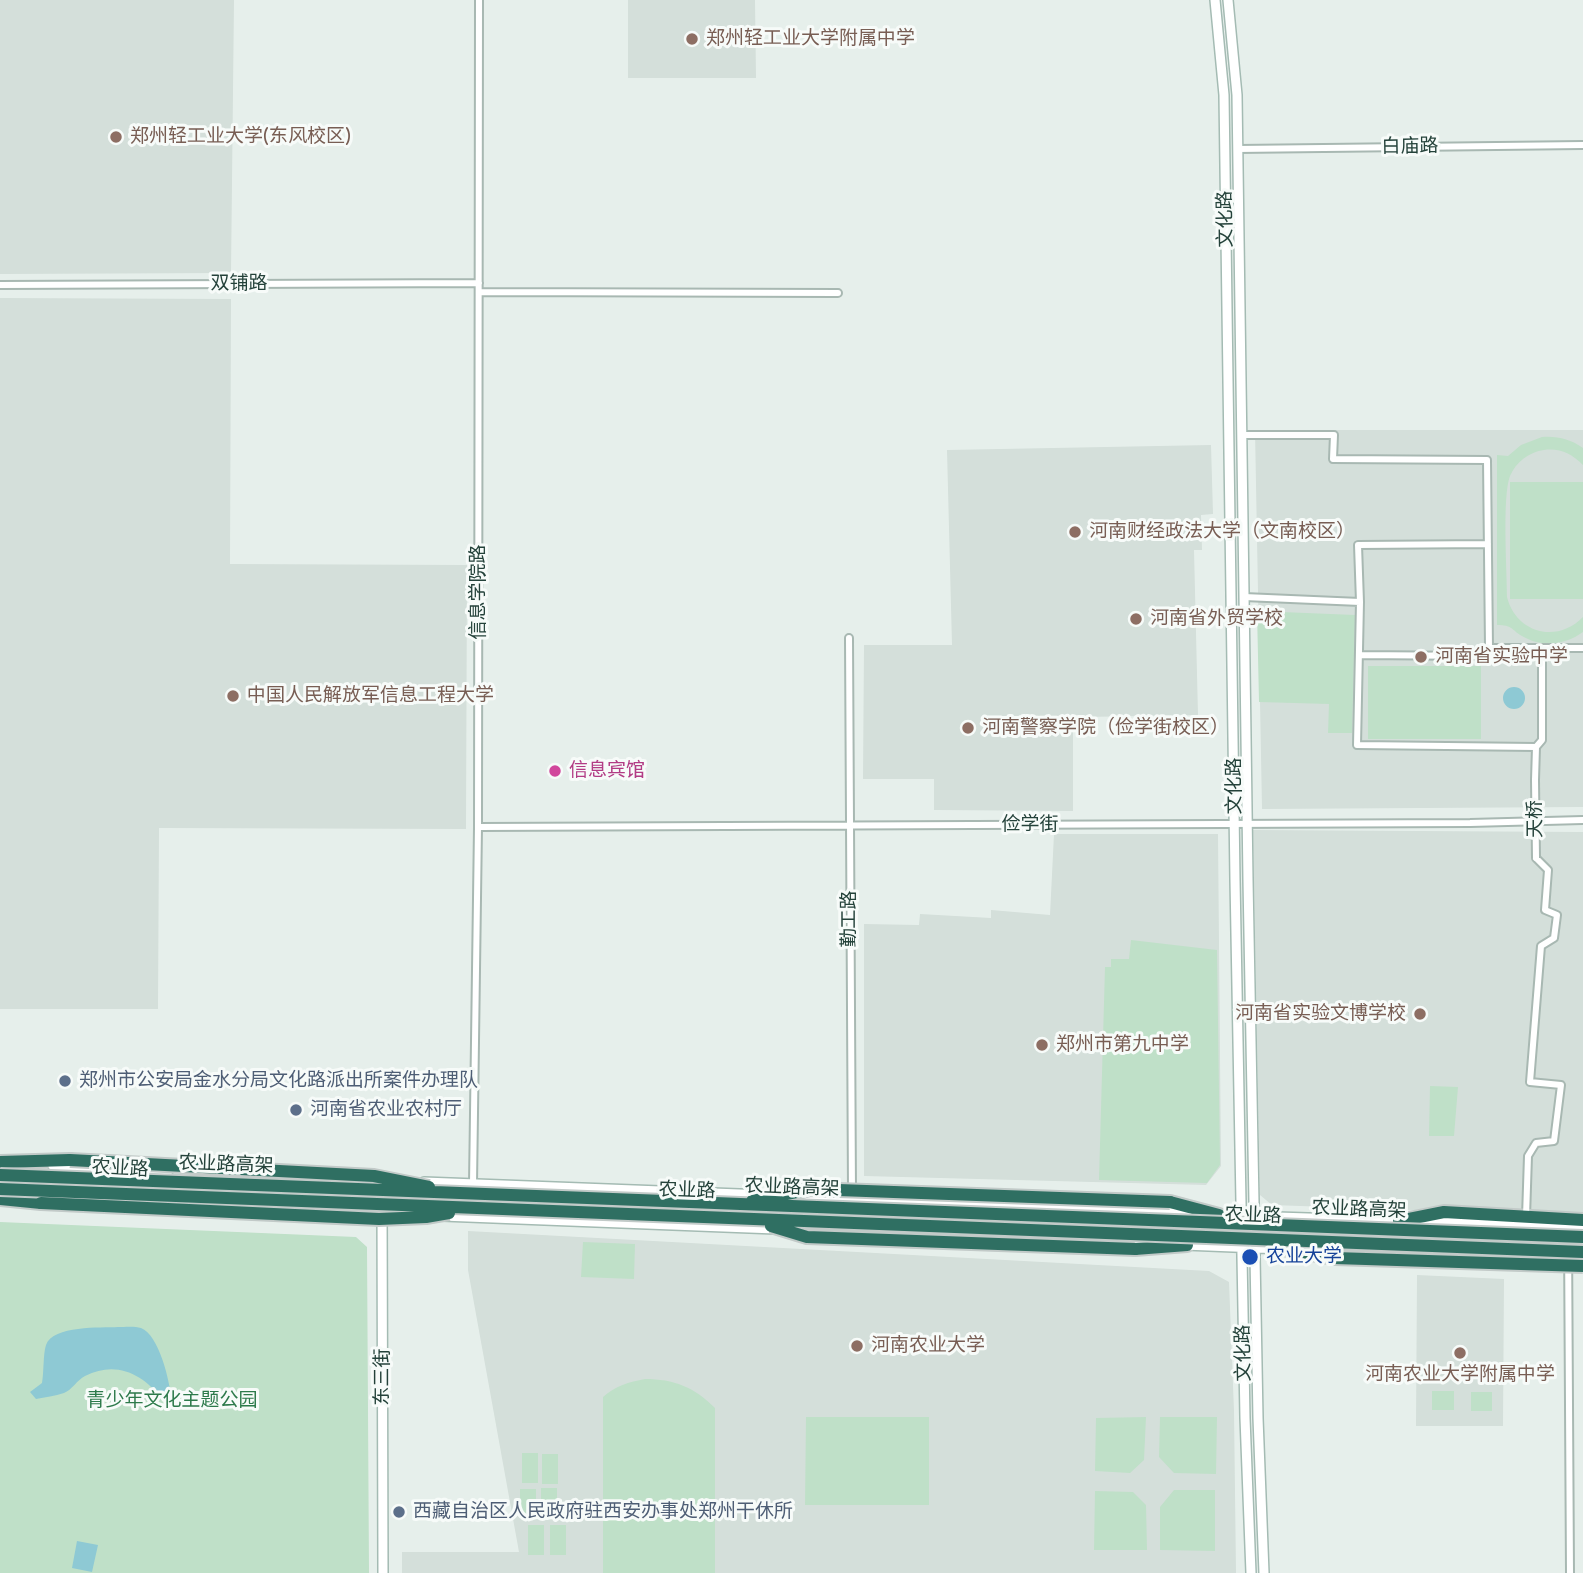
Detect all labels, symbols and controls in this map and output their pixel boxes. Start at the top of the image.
place label: 郑州轻工业大学附属中学 [706,28,915,50]
marker: 郑州轻工业大学附属中学 [684,31,700,47]
place label: 郑州轻工业大学(东风校区) [130,126,351,148]
marker: 郑州轻工业大学(东风校区) [108,129,124,145]
street label: 白庙路 [1381,135,1439,159]
street label: 文化路 [1214,190,1238,248]
street label: 双铺路 [211,273,267,295]
place label: 河南财经政法大学（文南校区） [1089,521,1355,543]
marker: 河南财经政法大学（文南校区） [1067,524,1083,540]
street label: 信息学院路 [468,545,490,639]
place label: 河南省外贸学校 [1150,608,1283,630]
marker: 河南省外贸学校 [1128,611,1144,627]
place label: 河南省实验中学 [1435,646,1568,668]
marker: 河南省实验中学 [1413,649,1429,665]
place label: 中国人民解放军信息工程大学 [247,685,494,707]
marker: 中国人民解放军信息工程大学 [225,688,241,704]
place label: 河南警察学院（俭学街校区） [982,717,1229,739]
marker: 河南警察学院（俭学街校区） [960,720,976,736]
street label: 文化路 [1224,758,1246,814]
place label: 信息宾馆 [569,760,645,782]
marker: 信息宾馆 [547,763,563,779]
street label: 天桥 [1525,800,1547,838]
street label: 俭学街 [1002,814,1058,836]
street label: 勤工路 [839,891,861,947]
place label: 河南省实验文博学校 [1235,1003,1406,1025]
marker: 河南省实验文博学校 [1412,1006,1428,1022]
place label: 郑州市第九中学 [1056,1034,1189,1056]
marker: 郑州市第九中学 [1034,1037,1050,1053]
place label: 郑州市公安局金水分局文化路派出所案件办理队 [79,1070,478,1092]
marker: 郑州市公安局金水分局文化路派出所案件办理队 [57,1073,73,1089]
place label: 河南省农业农村厅 [310,1099,462,1121]
marker: 河南省农业农村厅 [288,1102,304,1118]
street label: 农业路高架 [178,1152,274,1178]
street label: 农业路 [91,1156,149,1182]
street label: 农业路高架 [744,1175,840,1201]
street label: 农业路 [658,1179,716,1203]
street label: 农业路高架 [1311,1197,1407,1223]
street label: 农业路 [1224,1204,1282,1228]
place label: 农业大学 [1266,1246,1342,1268]
marker: 农业大学 [1240,1247,1260,1267]
street label: 文化路 [1232,1324,1256,1382]
place label: 河南农业大学 [871,1335,985,1357]
marker: 河南农业大学 [849,1338,865,1354]
marker: 河南农业大学附属中学 [1452,1345,1468,1361]
street label: 东三街 [372,1349,394,1405]
place label: 河南农业大学附属中学 [1365,1364,1555,1386]
park label: 青少年文化主题公园 [87,1390,257,1412]
place label: 西藏自治区人民政府驻西安办事处郑州干休所 [413,1501,793,1523]
marker: 西藏自治区人民政府驻西安办事处郑州干休所 [391,1504,407,1520]

